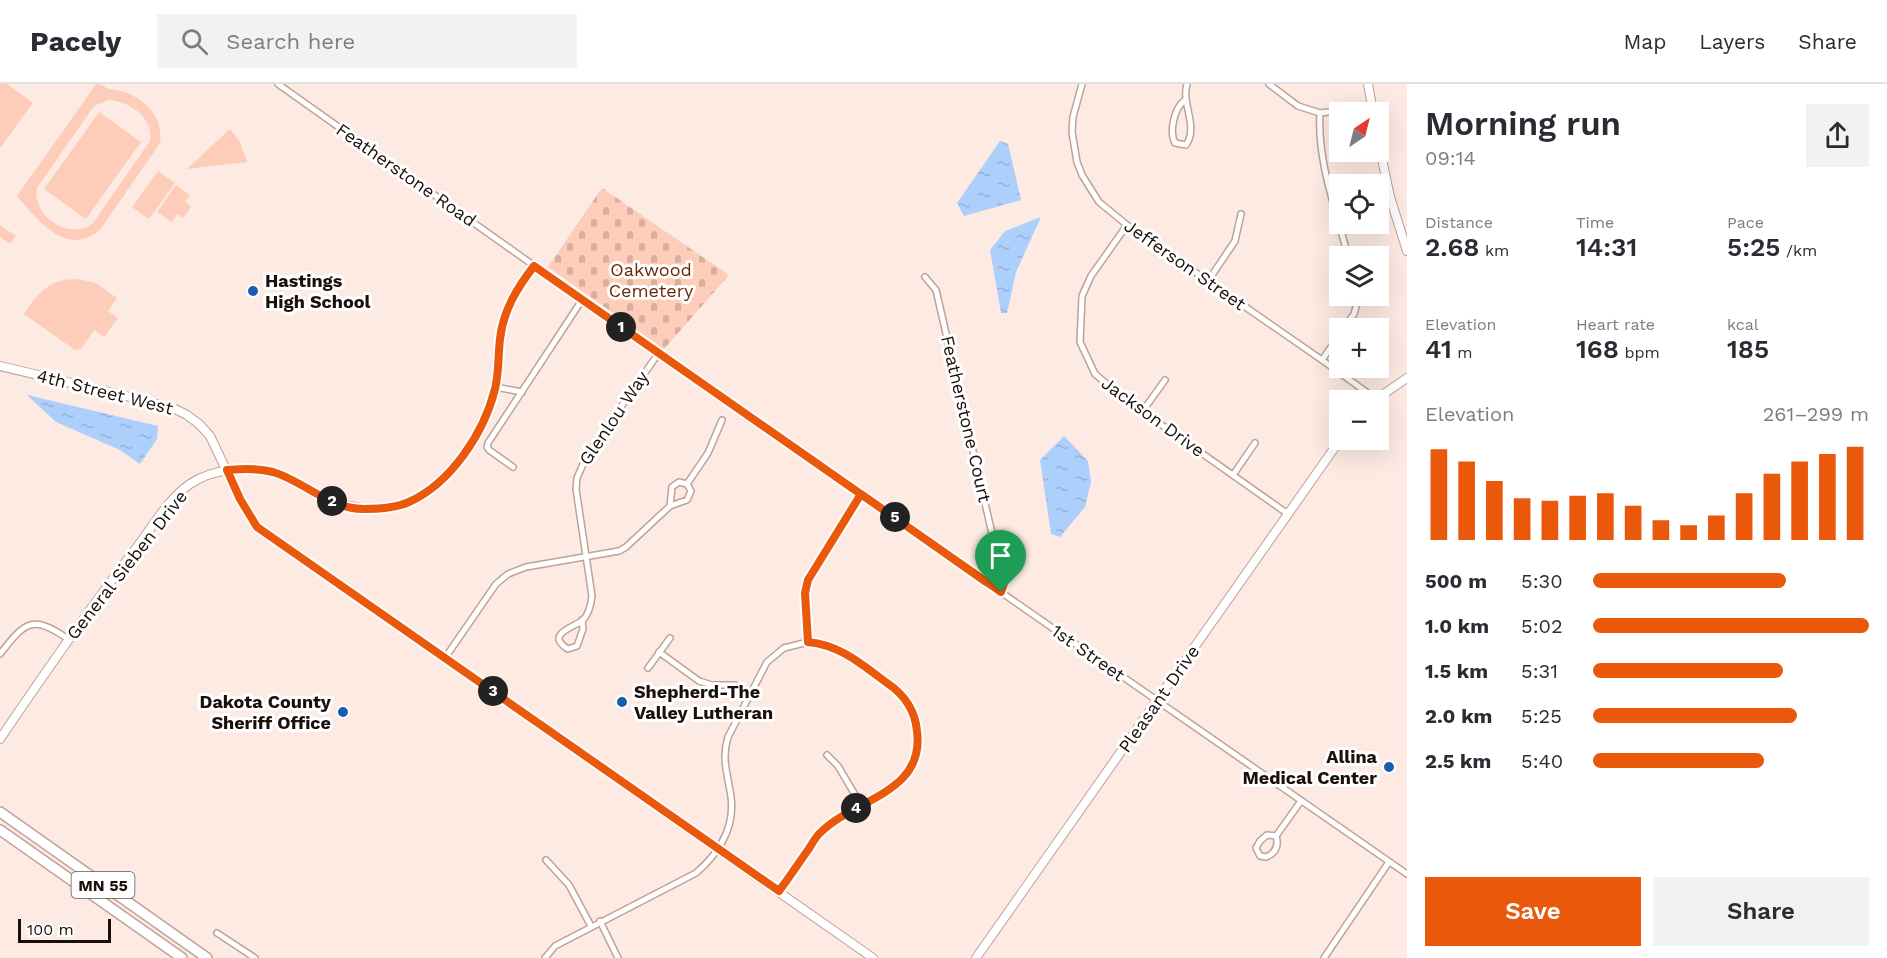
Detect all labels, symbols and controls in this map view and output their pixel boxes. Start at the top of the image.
search box [157,14,577,68]
text: Pacely [30,25,121,58]
icon: search [178,25,211,58]
text: Search here [226,29,355,54]
text: Map [1623,29,1666,54]
text: Layers [1699,29,1765,54]
text: Share [1798,29,1857,54]
north arrow [1329,102,1389,162]
map controls [1329,102,1389,450]
text: Morning run [1425,104,1621,143]
button: share [1806,104,1869,167]
street label: Featherstone Road [332,118,480,231]
text: 09:14 [1425,146,1476,170]
button: locate [1329,174,1389,234]
text: Distance [1425,213,1493,232]
text: Time [1576,213,1614,232]
text: Pace [1727,213,1764,232]
street label: Jefferson Street [1121,215,1250,315]
text: 2.68 [1425,232,1480,262]
text: 14:31 [1576,232,1637,262]
text: 5:25 [1727,232,1780,262]
text: km [1480,241,1509,260]
text: /km [1780,241,1817,260]
button: layers [1329,246,1389,306]
park label: Oakwood Cemetery [609,259,694,301]
place label: Hastings High School [265,270,371,312]
marker: Hastings High School [246,284,260,298]
pin: 1 [606,312,636,342]
text: Elevation [1425,315,1496,334]
text: Heart rate [1576,315,1655,334]
text: kcal [1727,315,1759,334]
text: 1 [618,317,624,336]
button: + [1329,318,1389,378]
street label: Featherstone Court [937,334,996,505]
text: 41 [1425,334,1452,364]
text: 168 [1576,334,1619,364]
text: 185 [1727,334,1769,364]
text: m [1452,343,1472,362]
text: bpm [1619,343,1660,362]
street label: 4th Street West [35,364,176,419]
street label: Glenlou Way [574,366,653,469]
street label: Jackson Drive [1098,372,1209,461]
button: − [1329,390,1389,450]
text: Elevation [1425,402,1514,426]
text: 261–299 m [1763,402,1869,426]
street label: General Sieben Drive [62,486,191,643]
pin: 2 [317,486,347,516]
text: 2 [327,491,337,510]
pin: 5 [880,502,910,532]
text: 5 [890,507,900,526]
pin [975,530,1026,592]
icon: arrive [984,539,1017,572]
text: 500 m [1425,569,1487,593]
text: 5:30 [1521,569,1563,593]
text: 1.0 km [1425,614,1489,638]
text: 5:02 [1521,614,1563,638]
street label: 1st Street [1048,620,1129,686]
street label: Pleasant Drive [1114,641,1203,756]
text: 1.5 km [1425,659,1488,683]
text: 5:31 [1521,659,1558,683]
pin: 3 [478,676,508,706]
text: 3 [488,681,498,700]
place label: Shepherd-The Valley Lutheran [634,681,773,723]
place label: Dakota County Sheriff Office [200,691,332,733]
marker: Shepherd-The Valley Lutheran [615,695,629,709]
text: 2.0 km [1425,704,1492,728]
text: 5:25 [1521,704,1562,728]
marker: Dakota County Sheriff Office [336,705,350,719]
place label: Allina Medical Center [1243,746,1378,788]
text: 2.5 km [1425,749,1491,773]
text: 5:40 [1521,749,1563,773]
marker: Allina Medical Center [1382,760,1396,774]
pin: 4 [841,793,871,823]
text: 4 [851,798,861,817]
road number: MN 55 [72,872,134,898]
button: Save [1425,877,1641,946]
button: Share [1653,877,1869,946]
scale bar [18,916,111,944]
text: 100 m [27,920,74,939]

